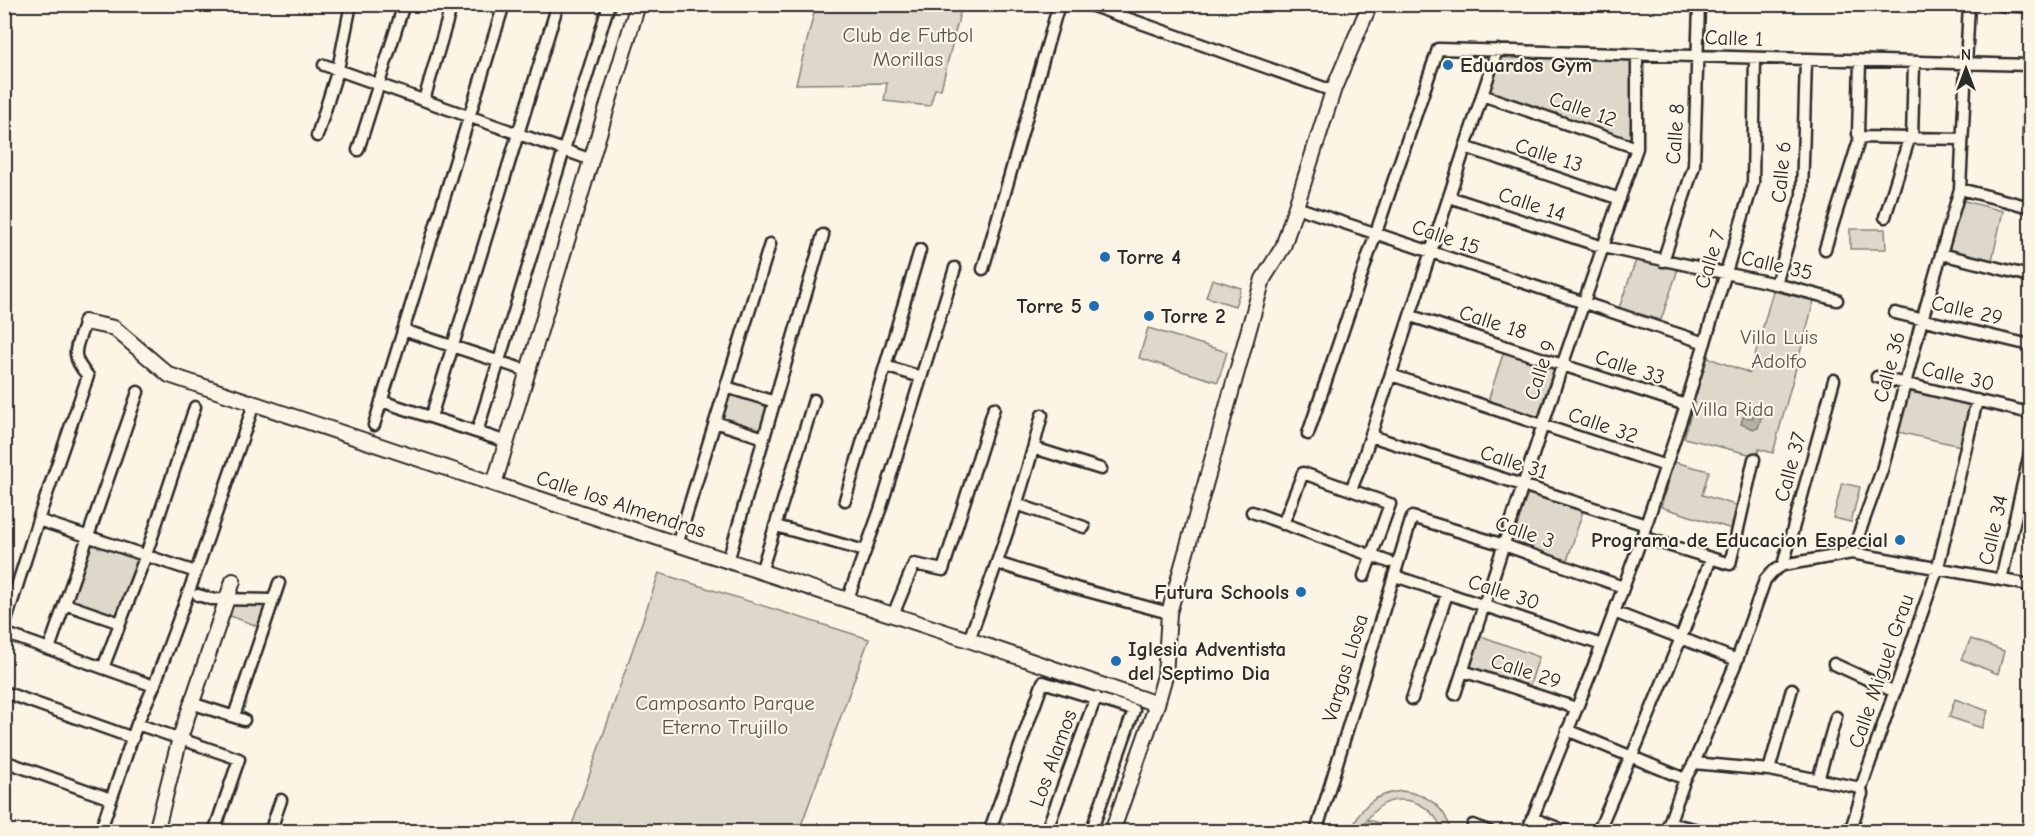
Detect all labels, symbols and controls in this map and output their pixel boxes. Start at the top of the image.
park label: Club de Futbol Morillas [843,23,973,71]
street label: Calle 1 [1704,25,1764,51]
north arrow [1936,39,1996,99]
text: N [1961,46,1971,64]
place label: Eduardos Gym [1460,53,1592,77]
marker: Eduardos Gym [1441,58,1455,72]
street label: Calle 12 [1546,86,1620,132]
street label: Calle 8 [1661,103,1689,165]
street label: Calle 13 [1512,133,1586,177]
street label: Calle 6 [1766,140,1796,204]
street label: Calle 14 [1496,182,1568,226]
street label: Calle 15 [1409,214,1483,260]
street label: Calle 7 [1690,227,1730,291]
place label: Torre 4 [1117,245,1181,269]
street label: Calle 35 [1739,245,1815,285]
marker: Torre 4 [1098,250,1112,264]
street label: Calle 29 [1929,290,2005,330]
place label: Torre 5 [1017,294,1082,318]
marker: Torre 5 [1087,299,1101,313]
street label: Calle 18 [1456,300,1530,344]
place label: Torre 2 [1161,304,1226,328]
marker: Torre 2 [1142,309,1156,323]
park label: Villa Luis Adolfo [1740,325,1818,373]
street label: Calle 36 [1868,329,1910,405]
street label: Calle 9 [1519,337,1561,403]
street label: Calle 33 [1592,345,1668,389]
street label: Calle 30 [1919,356,1997,396]
park label: Villa Rida [1692,397,1774,421]
street label: Calle 32 [1565,402,1641,448]
street label: Calle 37 [1769,430,1811,504]
street label: Calle 31 [1477,440,1551,484]
street label: Calle los Almendras [533,465,709,543]
street label: Calle 34 [1973,493,2013,567]
street label: Calle 3 [1492,511,1558,553]
place label: Programa de Educacion Especial [1591,528,1888,552]
marker: Programa de Educacion Especial [1893,533,1907,547]
street label: Calle 30 [1465,569,1543,615]
place label: Futura Schools [1154,580,1289,604]
marker: Futura Schools [1294,585,1308,599]
street label: Calle Miguel Grau [1843,591,1919,751]
street label: Vargas Llosa [1317,611,1373,725]
place label: Iglesia Adventista del Septimo Dia [1128,637,1286,685]
street label: Calle 29 [1488,648,1564,694]
marker: Iglesia Adventista del Septimo Dia [1109,654,1123,668]
park label: Camposanto Parque Eterno Trujillo [635,691,815,739]
street label: Los Alamos [1024,706,1082,810]

